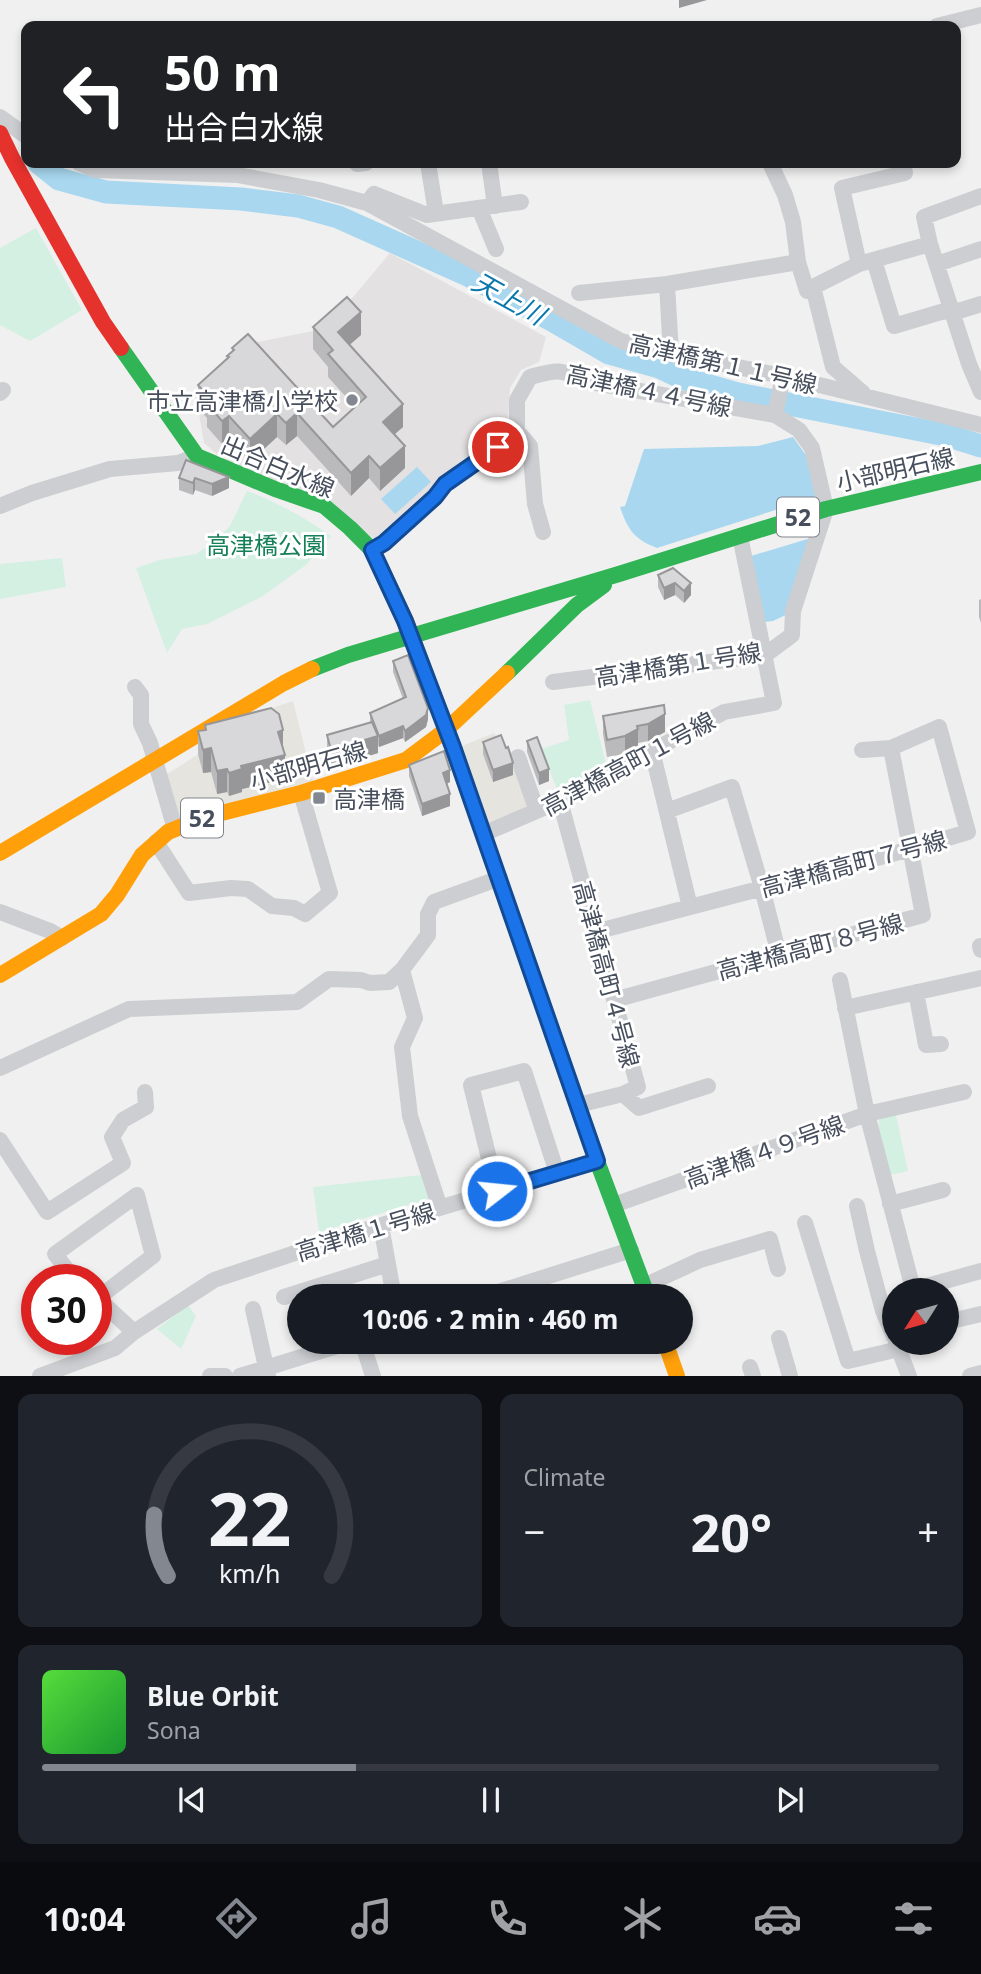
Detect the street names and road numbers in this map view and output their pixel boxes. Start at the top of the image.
street label: 高津橋第１１号線 [626,325,820,401]
street label: 高津橋４４号線 [563,356,735,424]
street label: 出合白水線 [216,427,340,505]
street label: 小部明石線 [833,439,957,499]
road number: 52 [777,498,819,537]
street label: 高津橋第１号線 [592,635,764,693]
street label: 高津橋高町１号線 [535,703,721,823]
street label: 小部明石線 [246,733,370,797]
road number: 52 [181,798,223,838]
street label: 高津橋高町７号線 [756,822,950,904]
street label: 高津橋高町４号線 [566,877,648,1071]
street label: 高津橋高町８号線 [713,905,907,987]
street label: 高津橋４９号線 [679,1107,849,1195]
street label: 高津橋１号線 [291,1194,439,1268]

